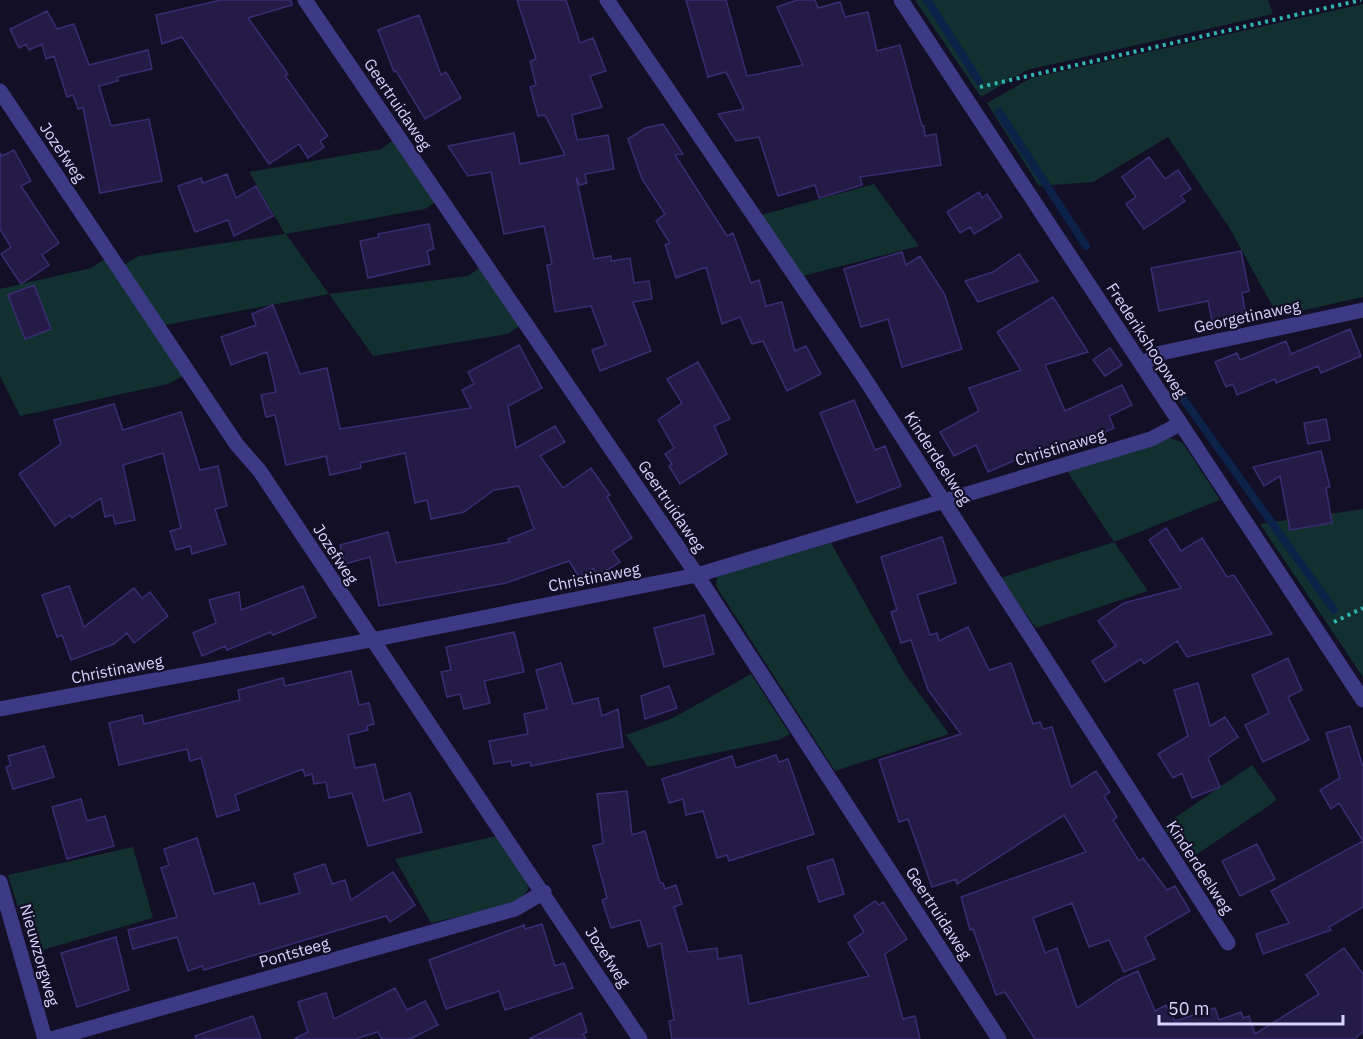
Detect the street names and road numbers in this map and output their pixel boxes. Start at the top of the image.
street label: Geertruidaweg [360,54,436,154]
street label: Jozefweg [36,118,91,186]
street label: Frederikshoopweg [1102,279,1192,402]
street label: Georgetinaweg [1192,295,1303,337]
street label: Kinderdeelweg [900,407,976,509]
street label: Christinaweg [1013,424,1108,470]
street label: Geertruidaweg [634,456,710,556]
street label: Jozefweg [309,520,363,588]
street label: Christinaweg [546,558,642,596]
street label: Christinaweg [69,650,165,688]
street label: Kinderdeelweg [1162,816,1238,918]
street label: Geertruidaweg [902,863,977,964]
street label: Nieuwzorgweg [16,902,64,1009]
street label: Jozefweg [581,923,635,991]
street label: Pontsteeg [256,932,332,972]

